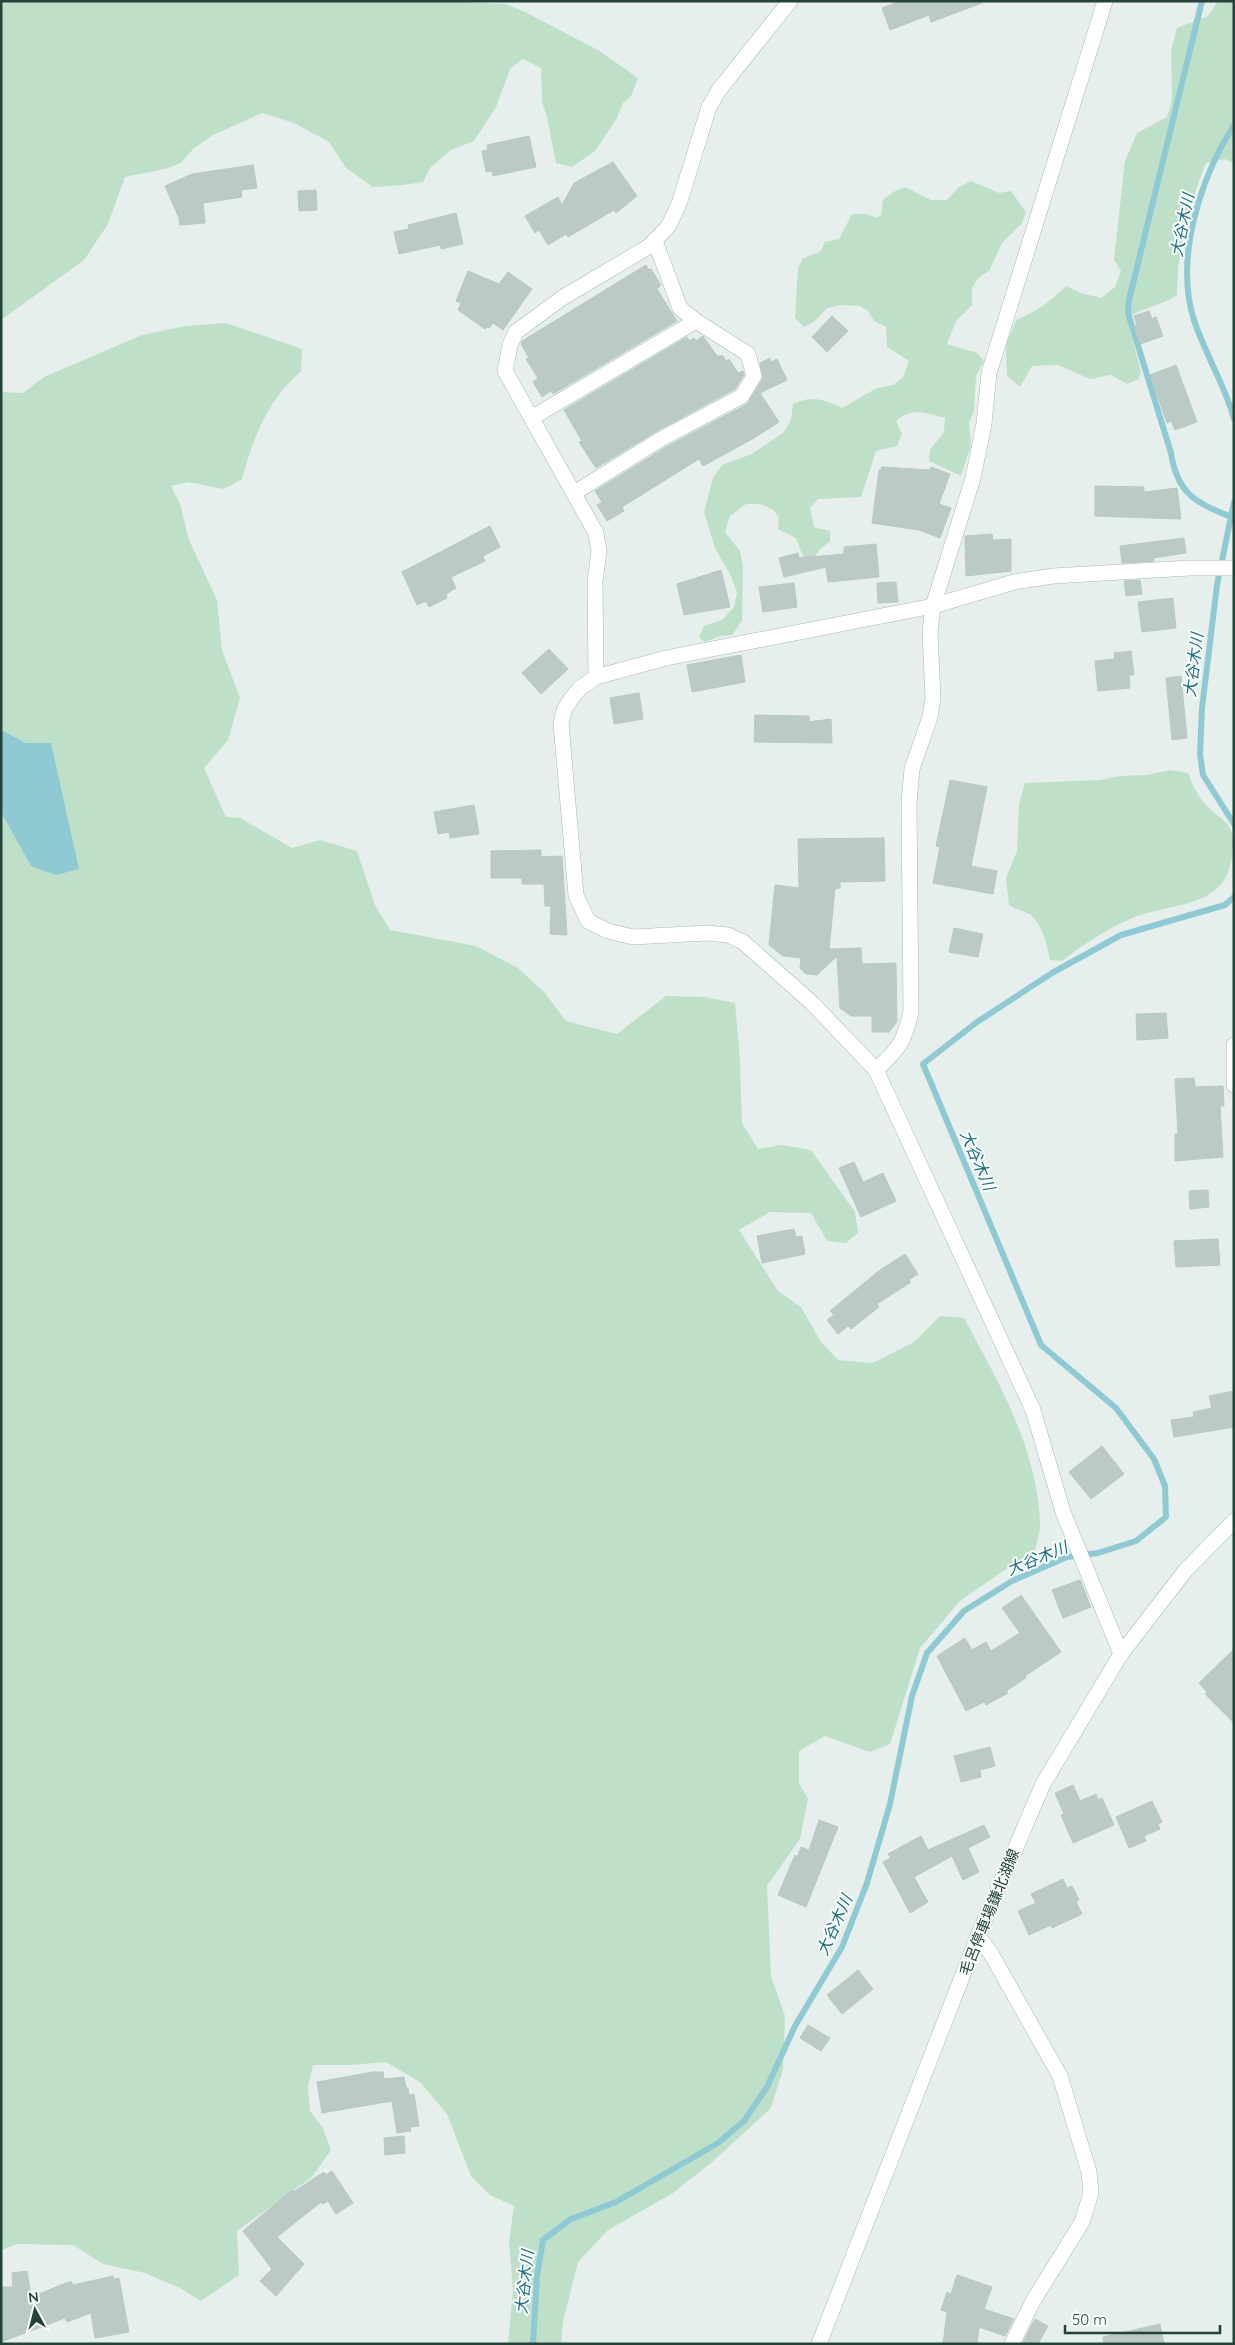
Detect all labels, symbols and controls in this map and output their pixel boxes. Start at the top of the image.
water label: 大谷木川 [1166,190,1198,258]
water label: 大谷木川 [1179,630,1207,698]
water label: 大谷木川 [956,1127,1000,1195]
water label: 大谷木川 [1004,1536,1072,1579]
street label: 毛呂停車場鎌北湖線 [955,1846,1023,1978]
water label: 大谷木川 [812,1890,857,1958]
water label: 大谷木川 [511,2247,537,2315]
north arrow [10,2285,60,2335]
text: N [27,2288,40,2307]
scale bar [1065,2302,1220,2334]
text: 50 m [1072,2310,1107,2329]

